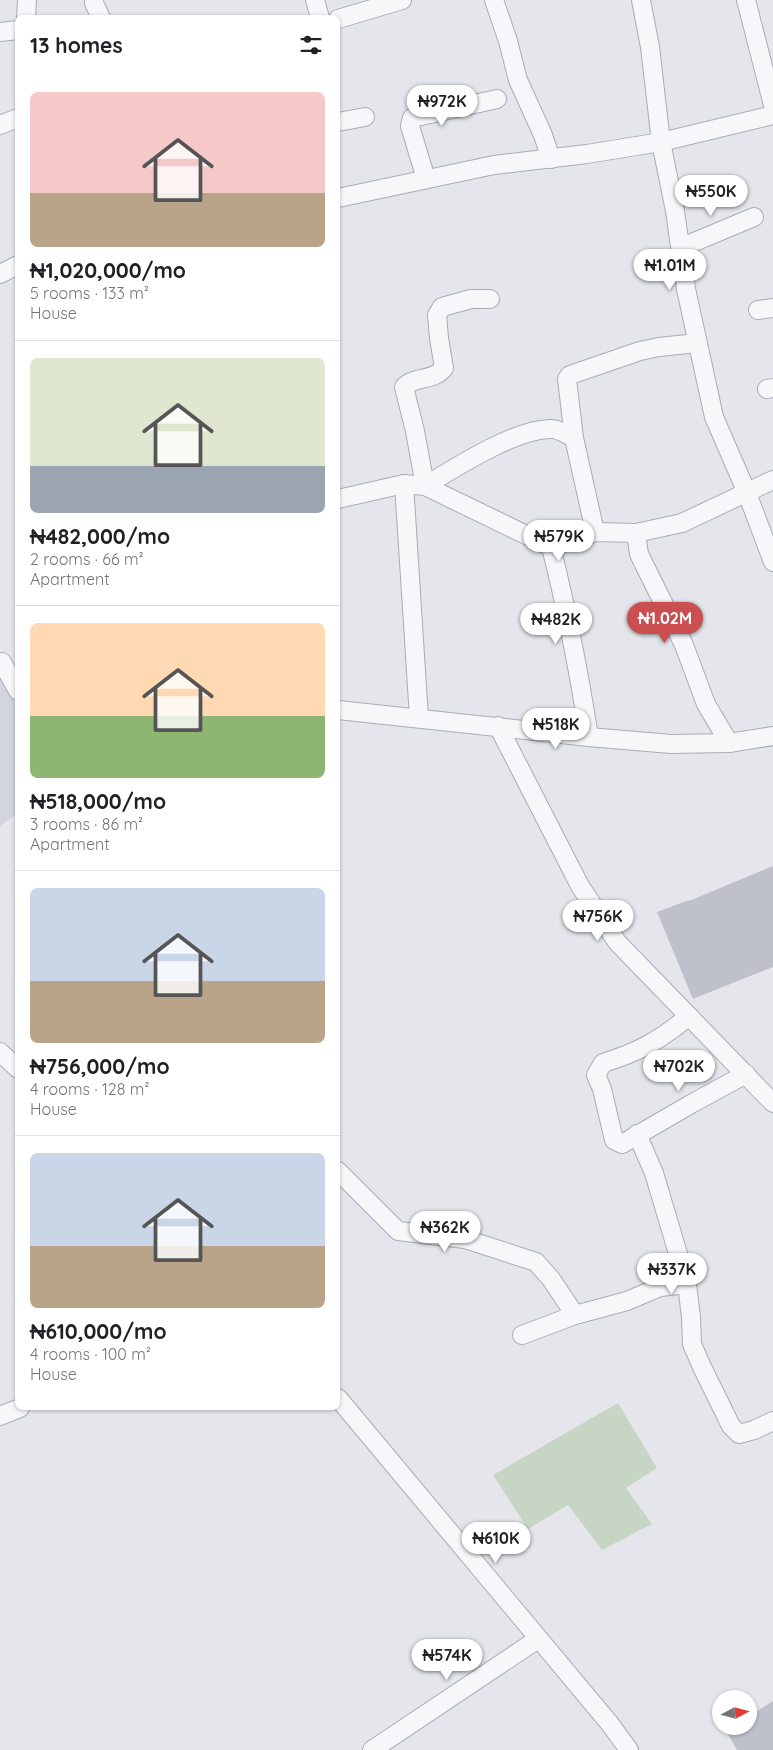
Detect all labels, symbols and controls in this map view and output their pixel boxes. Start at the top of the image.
icon: filters [297,31,325,59]
text: 13 homes [30,32,123,58]
pin: ₦972K [407,84,477,127]
text: ₦972K [418,91,466,111]
icon: home [133,125,223,215]
pin: ₦550K [676,174,746,217]
text: ₦550K [686,181,736,201]
pin: ₦1.01M [629,248,711,291]
text: ₦1.01M [644,255,696,275]
text: ₦1,020,000/mo [30,257,186,283]
text: 5 rooms · 133 m² [30,283,149,303]
text: House [30,303,77,323]
icon: home [133,390,223,480]
pin: ₦579K [524,520,594,562]
text: ₦482,000/mo [30,523,170,549]
text: ₦579K [534,526,584,546]
text: 2 rooms · 66 m² [30,549,144,569]
text: Apartment [30,569,110,589]
pin: ₦482K [521,602,591,645]
pin: ₦1.02M [624,602,706,644]
text: ₦1.02M [638,608,692,628]
text: ₦482K [531,609,581,629]
icon: home [133,655,223,745]
pin: ₦518K [521,708,591,750]
text: ₦518K [533,714,579,734]
text: ₦518,000/mo [30,788,166,814]
text: 3 rooms · 86 m² [30,814,143,834]
text: Apartment [30,834,110,854]
pin: ₦756K [563,900,633,942]
text: ₦756K [573,906,623,926]
icon: home [133,920,223,1010]
pin: ₦702K [644,1050,714,1092]
text: ₦756,000/mo [30,1053,170,1079]
text: ₦702K [654,1056,704,1076]
text: 4 rooms · 128 m² [30,1079,149,1099]
text: House [30,1099,77,1119]
icon: home [133,1185,223,1275]
pin: ₦362K [410,1210,480,1253]
text: ₦362K [421,1217,469,1237]
pin: ₦337K [637,1252,707,1295]
text: ₦337K [648,1259,696,1279]
text: ₦610,000/mo [30,1318,167,1344]
text: 4 rooms · 100 m² [30,1344,151,1364]
text: House [30,1364,77,1384]
pin: ₦610K [461,1522,531,1564]
text: ₦610K [473,1528,519,1548]
pin: ₦574K [412,1638,482,1681]
text: ₦574K [422,1645,472,1665]
north arrow [712,1690,758,1735]
map controls [712,1690,757,1735]

